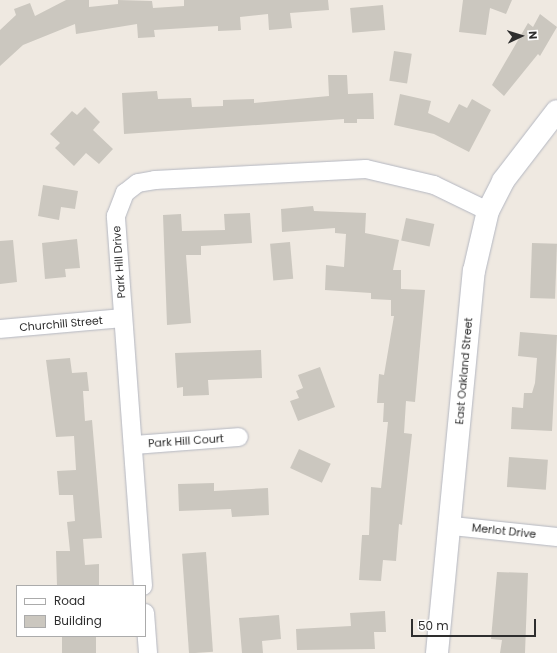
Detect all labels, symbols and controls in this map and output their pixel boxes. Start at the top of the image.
north arrow [501,16,541,56]
text: N [525,30,541,40]
street label: Park Hill Drive [110,225,128,299]
street label: Churchill Street [19,314,103,334]
street label: East Oakland Street [453,317,475,425]
street label: Park Hill Court [148,432,224,450]
street label: Merlot Drive [471,521,537,541]
legend [16,585,146,637]
text: Road [54,592,85,609]
scale bar [413,611,538,637]
text: Building [54,612,102,629]
text: 50 m [418,617,449,634]

